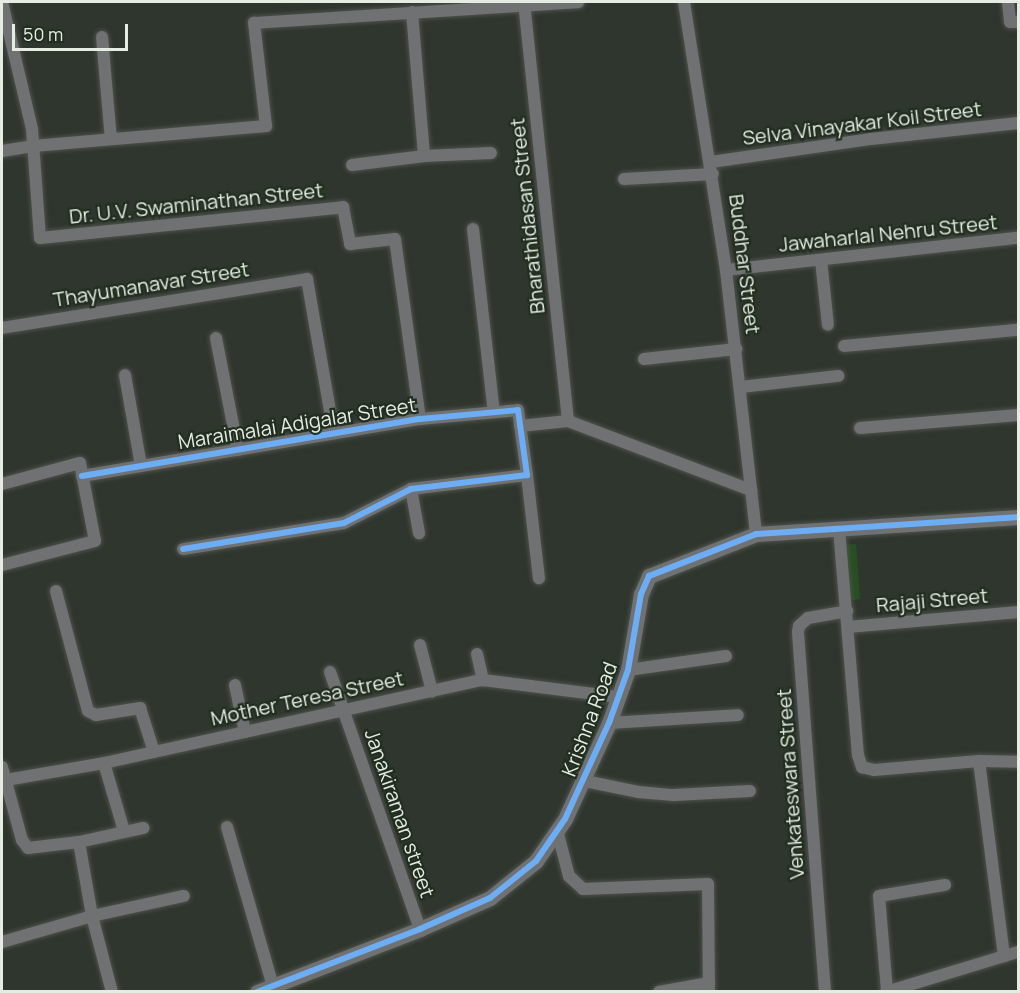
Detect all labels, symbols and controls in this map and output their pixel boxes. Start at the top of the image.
scale bar [15,12,130,50]
text: 50 m [23,22,63,46]
street label: Selva Vinayakar Koil Street [741,96,983,150]
street label: Bharathidasan Street [505,117,549,315]
street label: Dr. U.V. Swaminathan Street [68,178,324,228]
street label: Buddhar Street [725,193,765,335]
street label: Jawaharlal Nehru Street [778,210,998,256]
street label: Thayumanavar Street [51,257,251,311]
street label: Maraimalai Adigalar Street [176,392,418,454]
street label: Rajaji Street [875,583,989,617]
street label: Krishna Road [556,658,622,780]
street label: Mother Teresa Street [208,666,406,730]
street label: Venkateswara Street [771,688,809,880]
street label: Janakiraman street [360,726,440,900]

